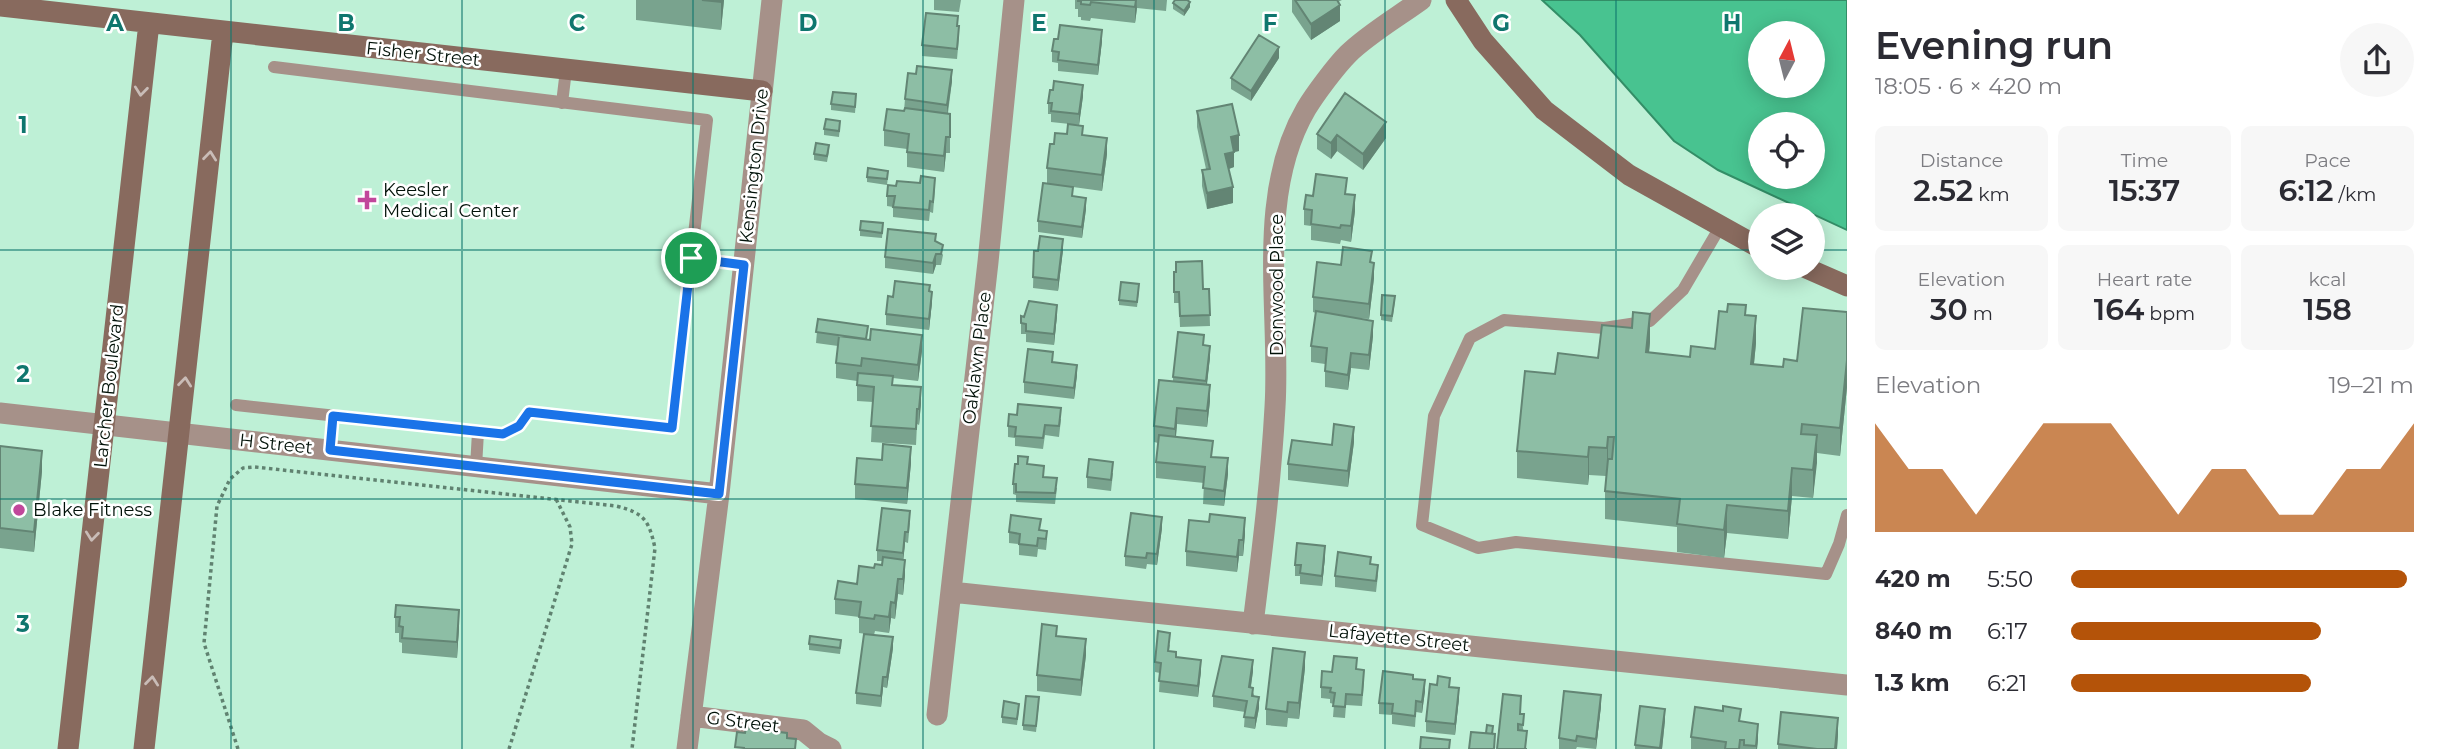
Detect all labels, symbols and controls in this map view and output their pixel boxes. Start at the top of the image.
text: A [105,9,124,37]
text: B [337,9,355,37]
text: C [569,9,586,37]
text: D [799,9,818,37]
text: E [1031,9,1047,37]
text: F [1263,9,1278,37]
text: G [1492,9,1510,37]
text: H [1723,9,1741,37]
north arrow [1748,21,1825,98]
map controls [1748,21,1825,280]
text: Evening run [1875,22,2113,69]
button: share [2340,23,2414,97]
street label: Fisher Street [365,37,481,71]
text: 18:05 · 6 × 420 m [1875,72,2062,100]
one-way arrow [134,85,149,97]
street label: Kensington Drive [735,87,773,245]
text: 1 [18,111,28,139]
button: locate [1748,112,1825,189]
text: Distance [1920,149,2003,172]
text: Time [2121,149,2168,172]
text: Pace [2304,149,2351,172]
one-way arrow [202,150,217,161]
text: 2.52 [1913,172,1973,209]
text: 15:37 [2109,172,2180,209]
text: 6:12 [2279,172,2334,209]
place label: Keesler Medical Center [383,179,519,222]
text: km [1973,183,2010,206]
text: /km [2334,183,2376,206]
marker: Keesler Medical Center [357,190,377,210]
button: layers [1748,203,1825,280]
street label: Donwood Place [1266,214,1288,356]
pin [661,228,721,288]
icon: arrive [672,239,710,277]
text: Elevation [1918,268,2005,291]
text: Heart rate [2097,268,2192,291]
text: kcal [2309,268,2346,291]
street label: Oaklawn Place [958,290,996,426]
text: 30 [1930,291,1968,328]
text: 164 [2094,291,2144,328]
text: 158 [2303,291,2352,328]
text: m [1968,302,1993,325]
text: bpm [2144,302,2195,325]
street label: Larcher Boulevard [89,303,129,469]
text: 2 [16,360,30,388]
text: Elevation [1875,371,1981,399]
text: 19–21 m [2328,371,2414,399]
one-way arrow [177,376,192,387]
street label: H Street [238,429,314,459]
place label: Blake Fitness [33,499,152,521]
marker: Blake Fitness [11,502,27,518]
one-way arrow [84,530,99,542]
text: 420 m [1875,565,1951,593]
text: 5:50 [1987,565,2033,593]
text: 3 [15,610,30,638]
text: 840 m [1875,617,1952,645]
text: 6:17 [1987,617,2028,645]
street label: Lafayette Street [1327,620,1471,656]
text: 1.3 km [1875,669,1950,697]
text: 6:21 [1987,669,2027,697]
one-way arrow [144,675,159,687]
street label: G Street [705,707,781,737]

